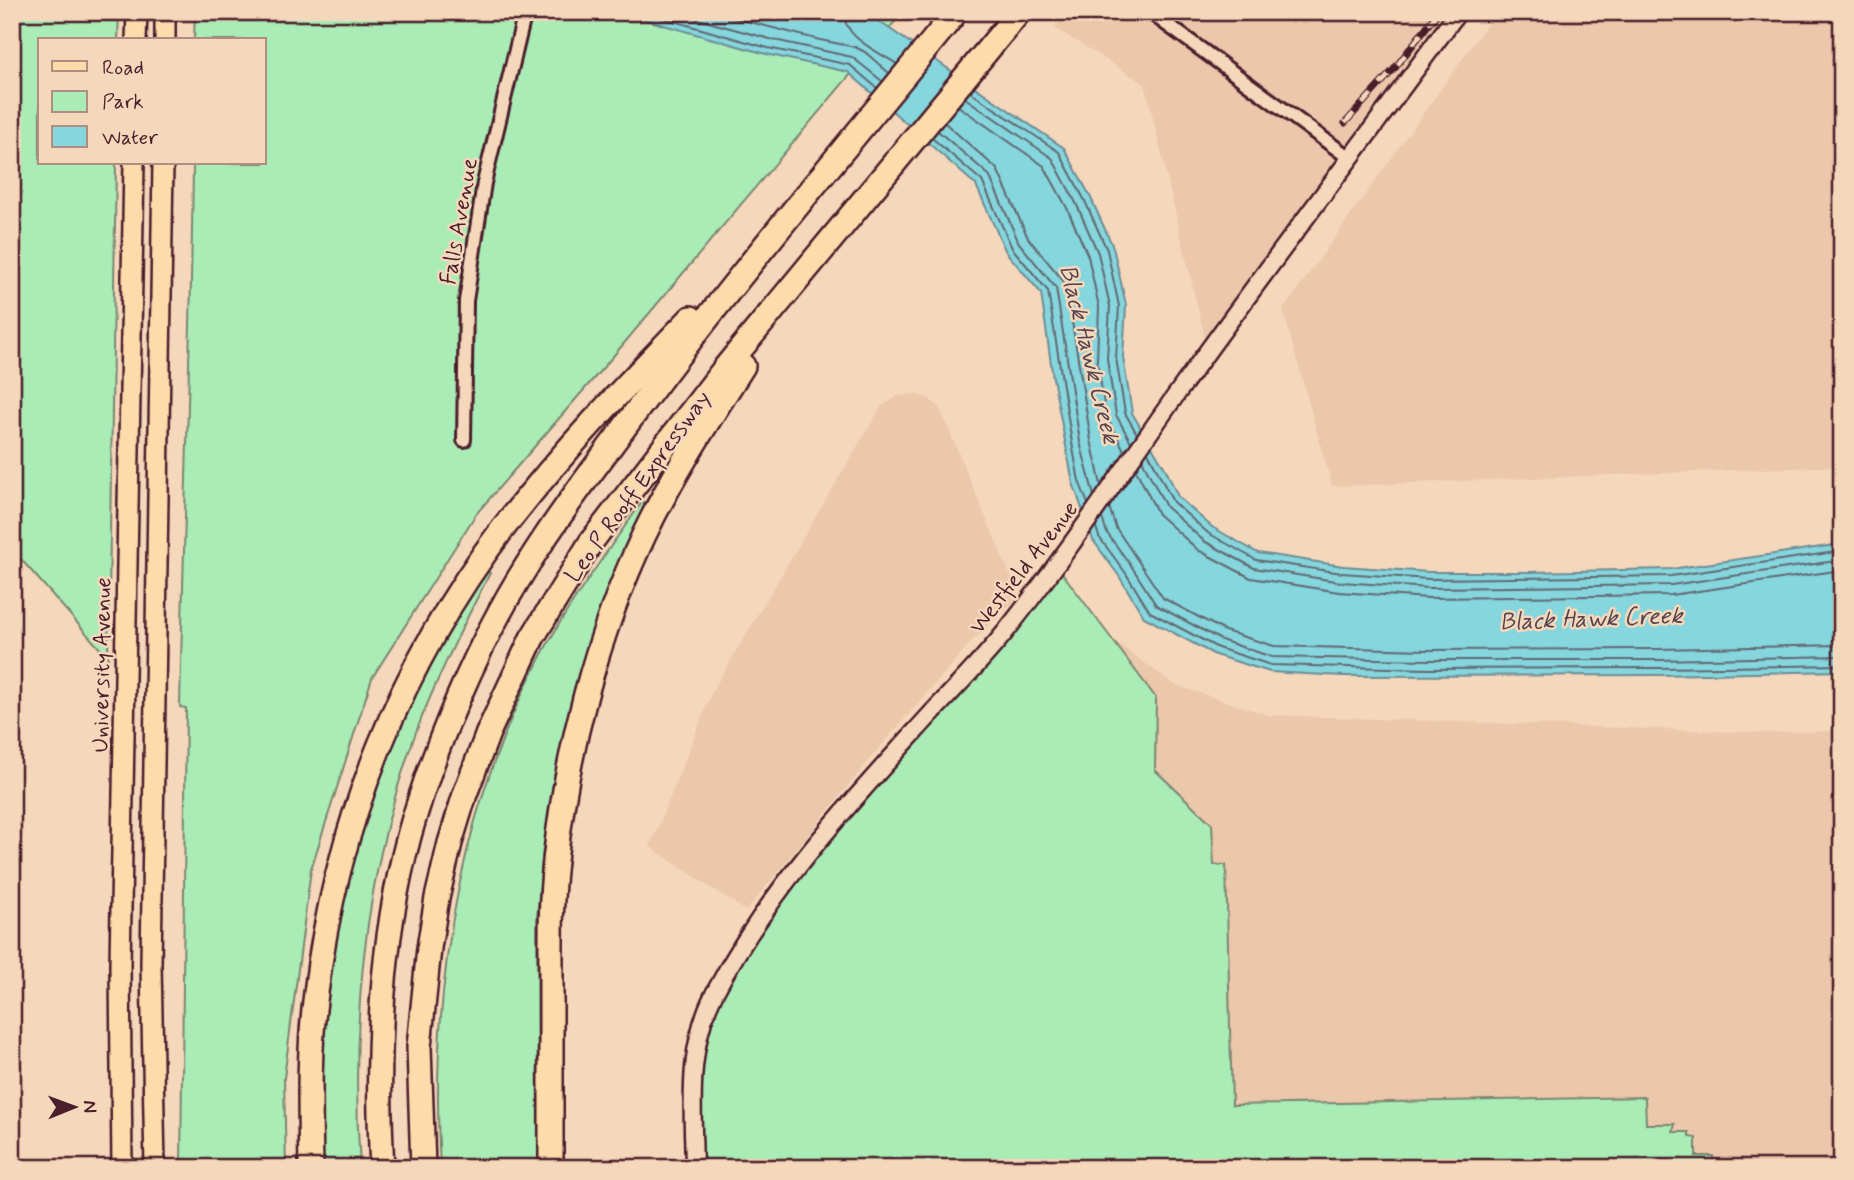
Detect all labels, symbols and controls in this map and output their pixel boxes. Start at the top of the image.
legend [38,38,266,164]
text: Road [102,54,144,82]
text: Park [102,88,144,116]
text: Water [102,124,158,152]
street label: Falls Avenue [434,156,486,287]
water label: Black Hawk Creek [1051,262,1126,449]
street label: Leo P Rooff Expressway [559,385,718,589]
street label: Westfield Avenue [963,496,1086,641]
street label: University Avenue [86,577,120,753]
water label: Black Hawk Creek [1499,601,1685,638]
north arrow [38,1072,108,1142]
text: N [77,1100,102,1113]

